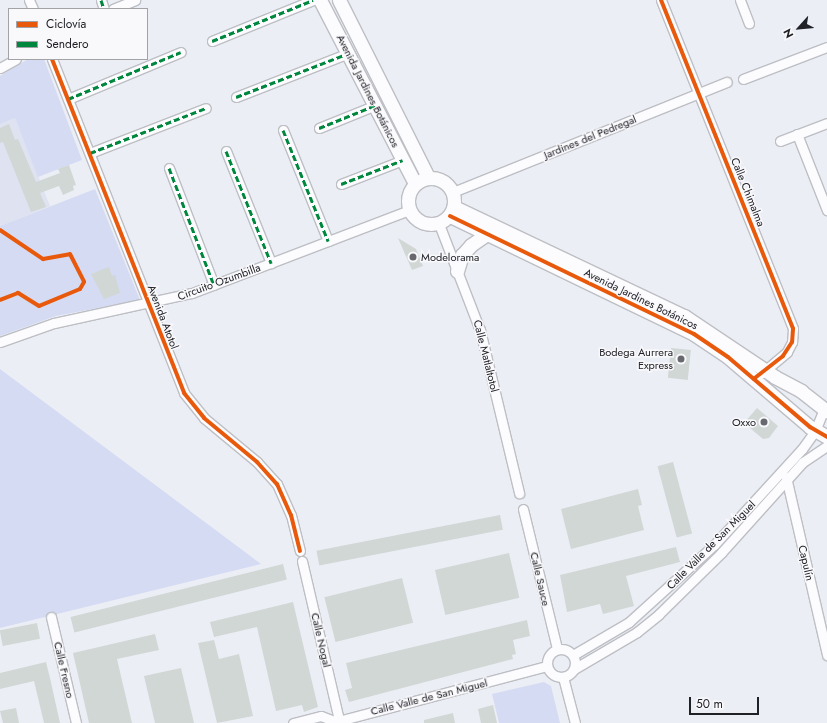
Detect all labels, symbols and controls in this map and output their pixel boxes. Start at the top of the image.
legend [8,8,148,60]
north arrow [779,8,819,48]
text: Ciclovía [46,15,86,33]
text: N [779,26,797,41]
street label: Avenida Jardines Botánicos [334,32,402,150]
text: Sendero [46,35,89,53]
street label: Jardines del Pedregal [542,112,638,162]
street label: Calle Chimalma [728,156,768,228]
place label: Modelorama [421,250,479,264]
marker: Modelorama [408,252,418,262]
street label: Circuito Ozumbilla [176,261,262,303]
street label: Avenida Jardines Botánicos [582,266,700,332]
street label: Avenida Atotol [145,283,181,351]
street label: Calle Matlaltotol [471,319,501,393]
place label: Bodega Aurrera Express [599,346,673,372]
marker: Bodega Aurrera Express [676,354,686,364]
place label: Oxxo [732,415,756,429]
marker: Oxxo [759,417,769,427]
street label: Calle Valle de San Miguel [664,498,758,592]
street label: Capulín [796,544,816,582]
street label: Calle Sauce [527,551,553,607]
street label: Calle Nogal [308,611,334,669]
street label: Calle Fresno [51,640,77,700]
street label: Calle Valle de San Miguel [369,676,489,718]
scale bar [691,689,761,715]
text: 50 m [696,695,723,713]

